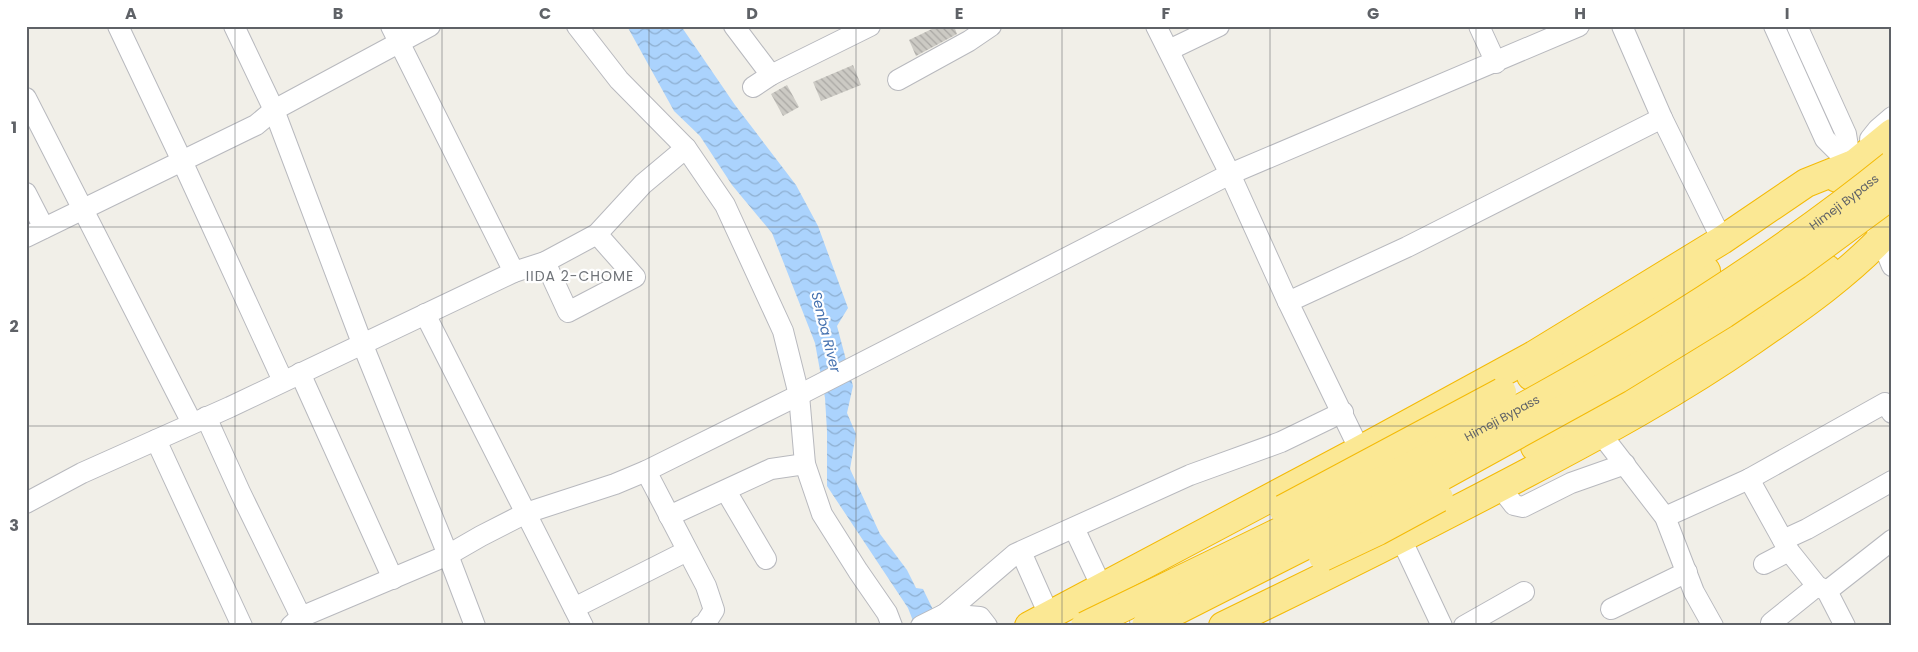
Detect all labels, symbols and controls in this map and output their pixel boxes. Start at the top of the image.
text: A [125,2,137,25]
text: B [333,2,343,25]
text: C [539,2,551,25]
text: D [746,2,758,25]
text: E [955,2,963,25]
text: F [1162,2,1171,25]
text: G [1367,2,1379,25]
text: H [1574,2,1586,25]
text: I [1785,2,1789,25]
text: 1 [11,116,17,139]
street label: Himeji Bypass [1806,170,1882,234]
district label: IIDA 2-CHOME [526,266,634,286]
water label: Senba River [806,290,846,375]
text: 2 [9,315,19,338]
street label: Himeji Bypass [1461,390,1542,445]
text: 3 [9,514,19,537]

